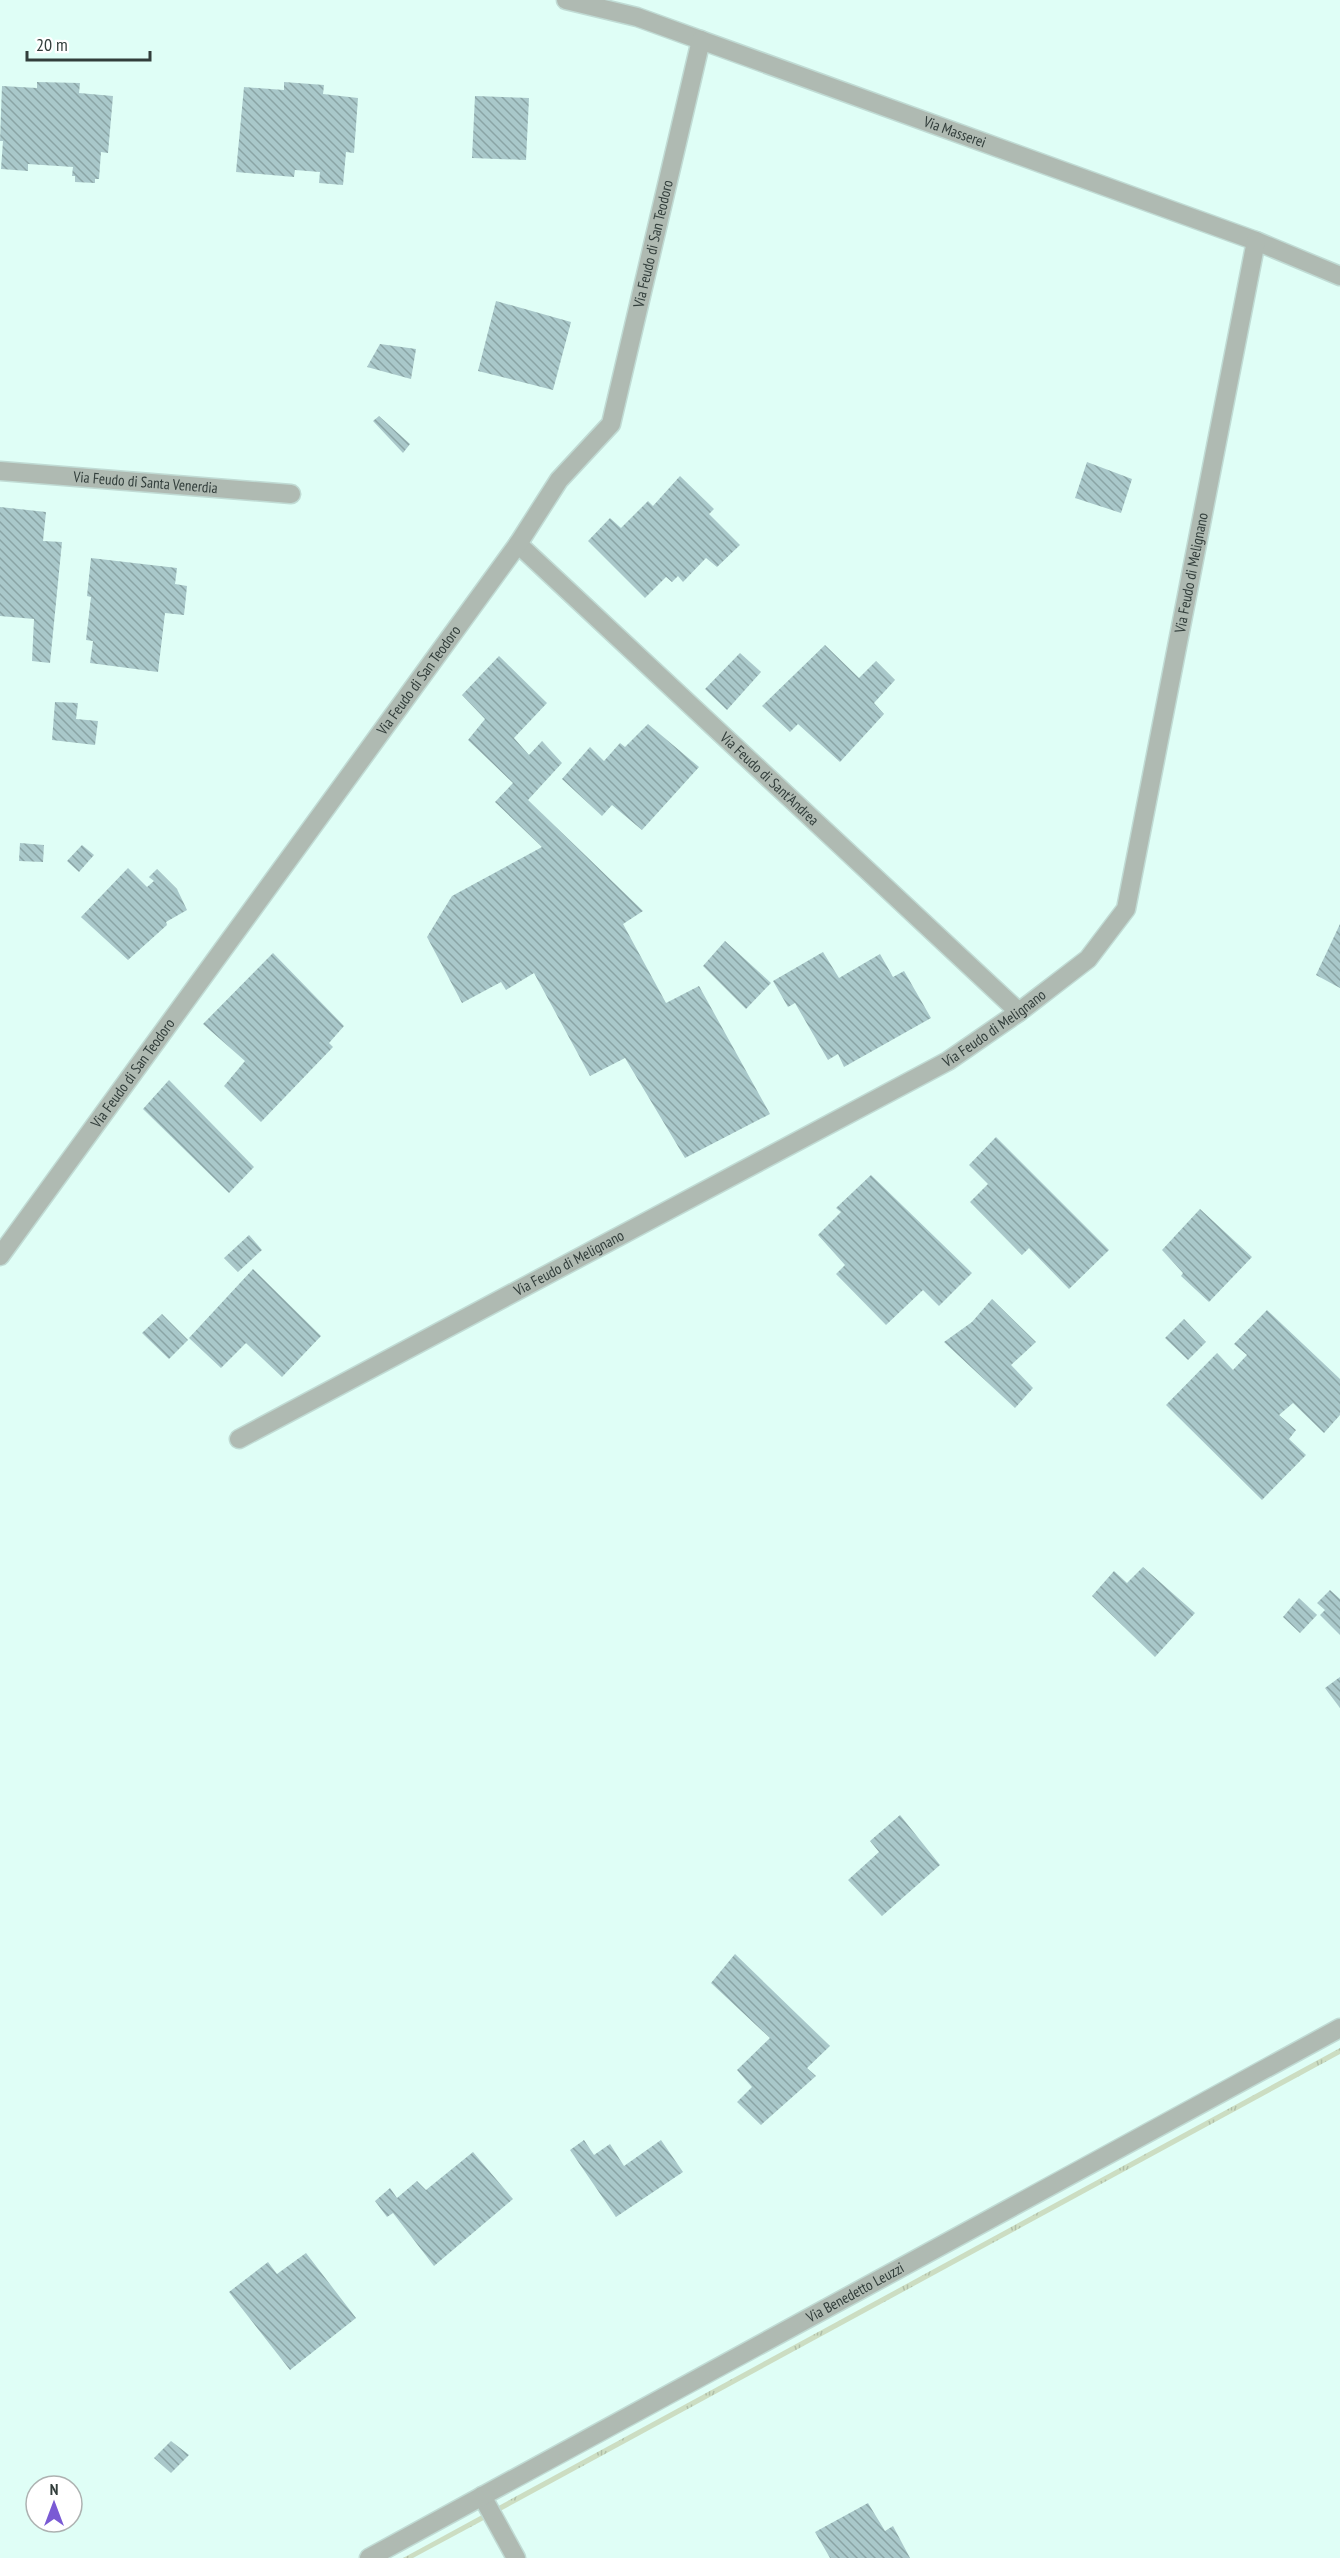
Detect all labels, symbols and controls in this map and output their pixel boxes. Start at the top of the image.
scale bar [27,24,150,62]
text: 20 m [36,33,68,56]
street label: Via Masserei [920,111,989,152]
street label: Via Feudo di San Teodoro [628,178,677,310]
street label: Via Feudo di Santa Venerdia [72,467,218,497]
street label: Via Feudo di Melignano [1170,511,1212,636]
street label: Via Feudo di San Teodoro [372,622,465,739]
street label: Via Feudo di Sant'Andrea [716,727,823,829]
street label: Via Feudo di Melignano [938,985,1049,1072]
street label: Via Feudo di San Teodoro [86,1015,179,1132]
street label: Via Feudo di Melignano [510,1225,627,1300]
street label: Via Benedetto Leuzzi [802,2258,907,2327]
north arrow [24,2474,84,2534]
text: N [50,2479,58,2499]

